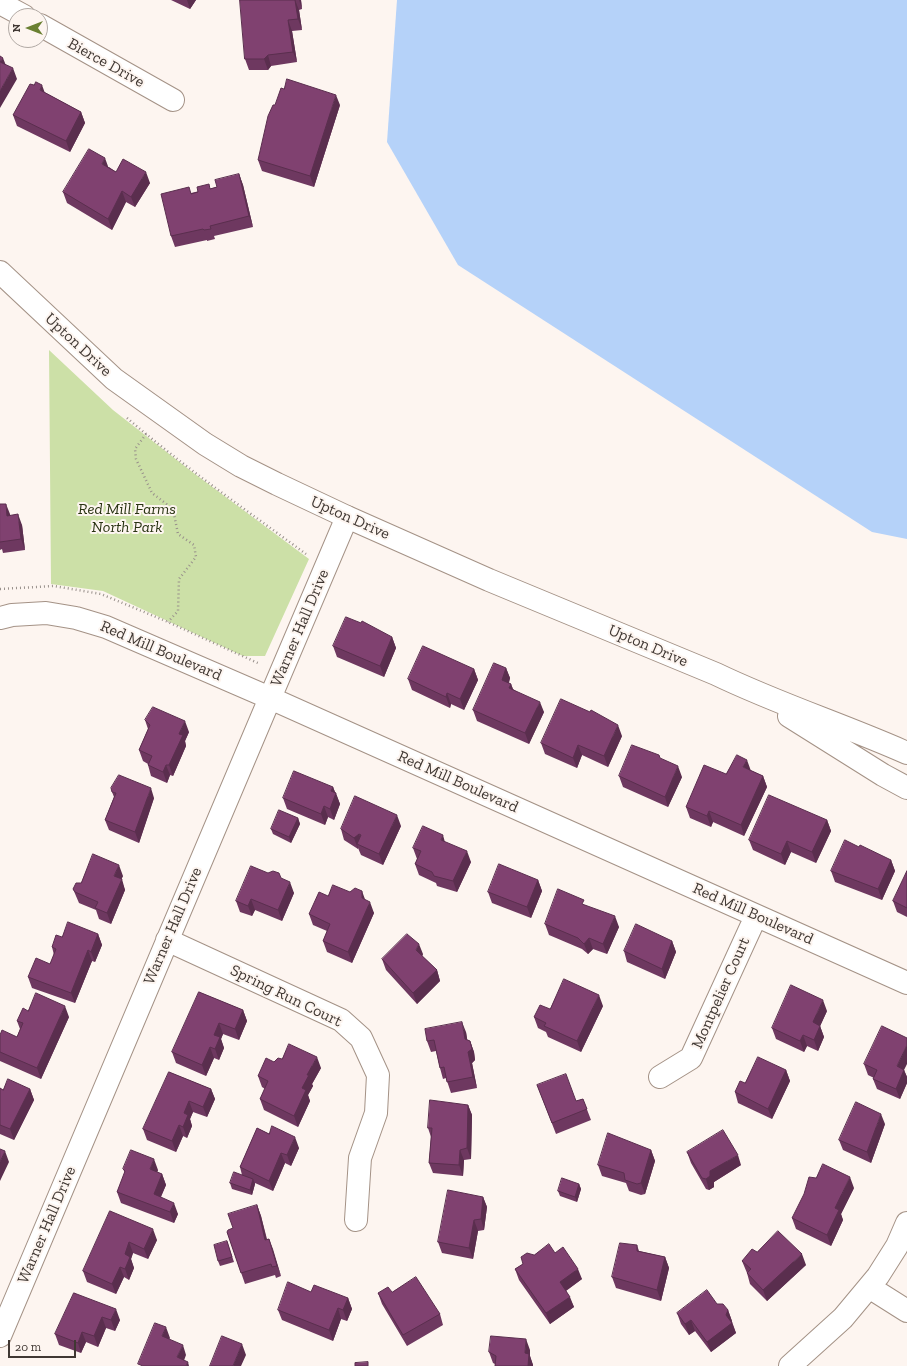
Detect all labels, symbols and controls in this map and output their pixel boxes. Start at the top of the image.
north arrow [8,8,48,48]
text: N [10,24,23,32]
street label: Bierce Drive [64,34,148,92]
street label: Upton Drive [41,309,115,381]
street label: Upton Drive [307,492,393,544]
park label: Red Mill Farms North Park [78,499,176,537]
street label: Warner Hall Drive [267,567,333,689]
street label: Red Mill Boulevard [97,617,225,685]
street label: Upton Drive [605,621,691,671]
street label: Red Mill Boulevard [395,747,521,817]
street label: Warner Hall Drive [140,865,206,987]
street label: Red Mill Boulevard [690,879,816,949]
street label: Montpelier Court [688,934,754,1052]
street label: Spring Run Court [227,961,345,1031]
street label: Warner Hall Drive [14,1164,80,1286]
scale bar [10,1332,78,1358]
text: 20 m [15,1340,41,1354]

